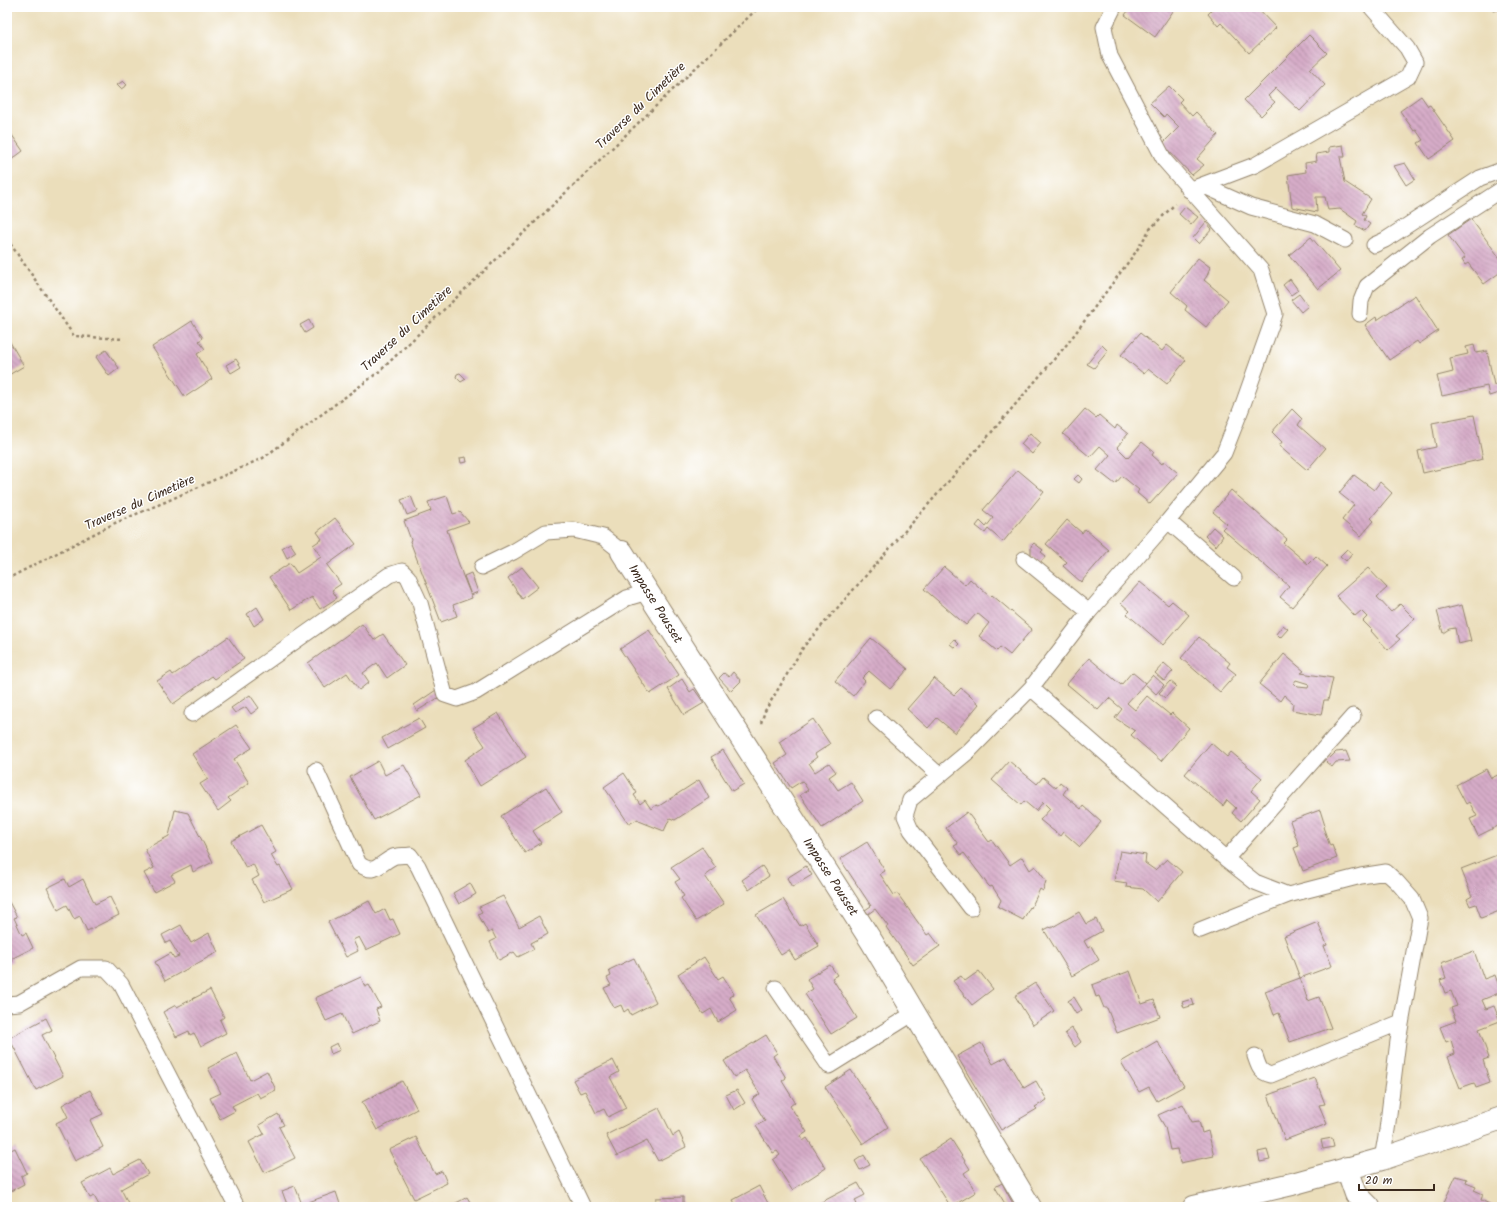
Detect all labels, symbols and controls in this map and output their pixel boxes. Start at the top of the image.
street label: Traverse du Cimetière [591,57,691,155]
street label: Traverse du Cimetière [356,281,458,377]
street label: Traverse du Cimetière [82,469,199,537]
street label: Impasse Pousset [622,560,688,649]
street label: Impasse Pousset [797,834,864,921]
scale bar [1359,1166,1434,1192]
text: 20 m [1365,1171,1393,1190]

